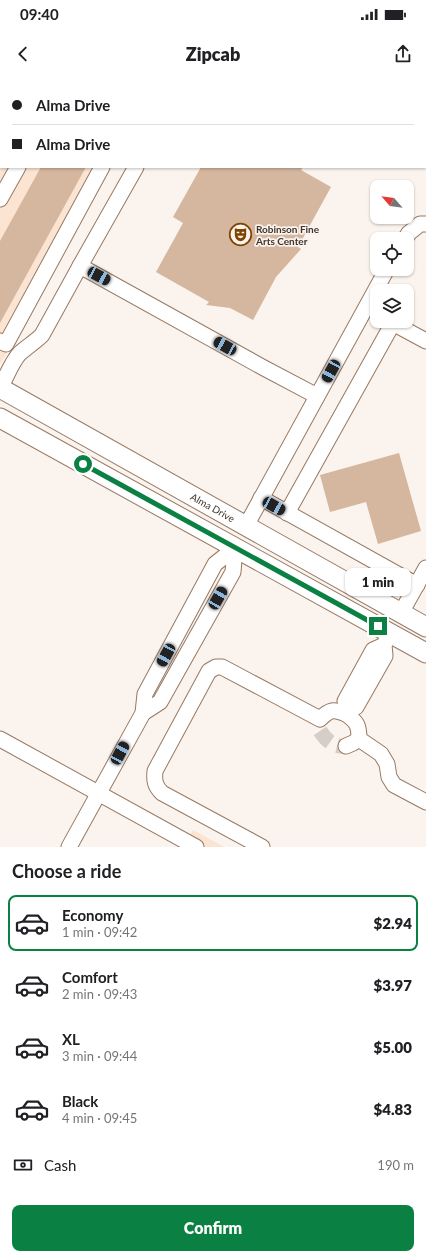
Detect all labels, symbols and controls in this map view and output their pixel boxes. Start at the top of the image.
text: 09:40 [20,5,59,23]
icon: back [12,43,34,65]
text: Zipcab [186,43,240,65]
icon: share [392,43,414,65]
text: Alma Drive [36,96,110,114]
text: Alma Drive [36,135,110,153]
north arrow [370,180,414,224]
map controls [370,180,414,328]
theatre icon: Robinson Fine Arts Center [228,222,254,248]
place label: Robinson Fine Arts Center [255,223,320,247]
button: locate [370,232,414,276]
car [86,265,112,287]
button: layers [370,284,414,328]
car [212,335,238,357]
car [320,358,342,384]
route start [74,455,92,473]
street label: Alma Drive [189,490,237,525]
car [261,495,287,517]
callout: 1 min [345,568,411,596]
text: 1 min [362,574,394,590]
car [207,585,229,611]
route end [369,617,387,635]
car [155,642,177,668]
car [109,740,131,766]
text: Choose a ride [12,860,121,882]
icon: car [14,905,50,941]
text: Economy [62,906,123,924]
text: $2.94 [374,914,412,932]
text: 1 min · 09:42 [62,924,137,940]
icon: car [14,967,50,1003]
text: Comfort [62,968,118,986]
text: $3.97 [374,976,412,994]
text: 2 min · 09:43 [62,986,137,1002]
icon: car [14,1029,50,1065]
text: XL [62,1030,80,1048]
text: $5.00 [374,1038,412,1056]
text: 3 min · 09:44 [62,1048,137,1064]
icon: car [14,1091,50,1127]
text: Black [62,1092,98,1110]
text: $4.83 [374,1100,412,1118]
text: 4 min · 09:45 [62,1110,137,1126]
icon: cash [12,1154,34,1176]
text: Cash [44,1156,76,1174]
text: 190 m [377,1157,414,1173]
button: Confirm [12,1205,414,1251]

